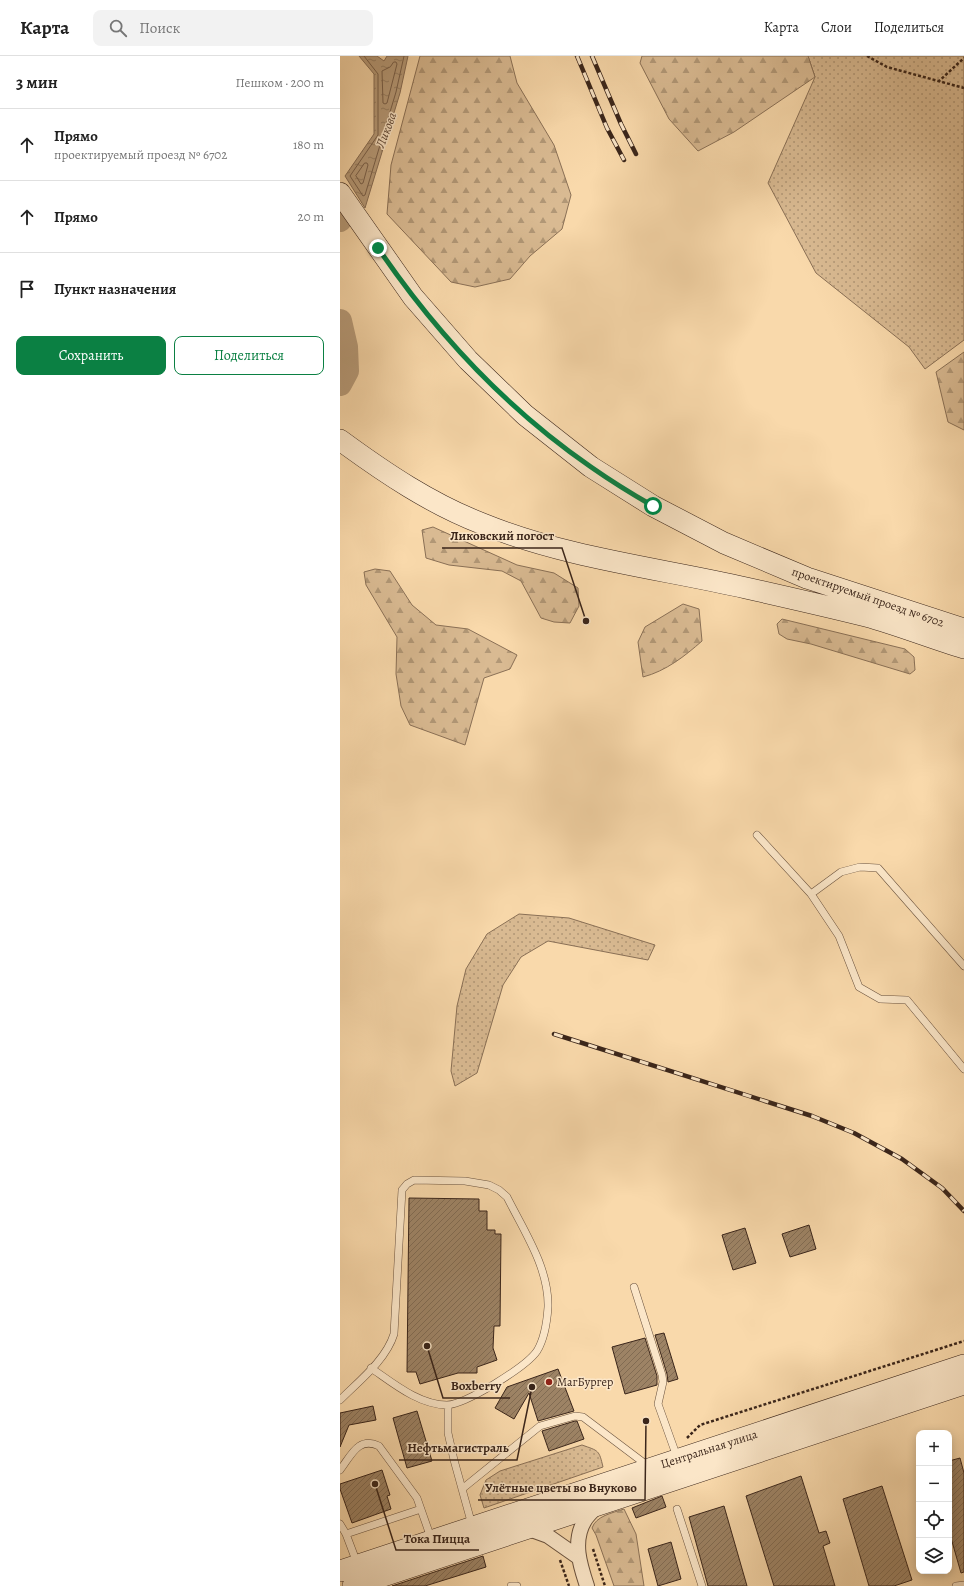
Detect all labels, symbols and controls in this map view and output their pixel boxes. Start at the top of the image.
search box [93,10,373,46]
text: Карта [20,15,69,41]
icon: search [107,17,129,39]
text: Поиск [139,18,180,38]
text: Карта [764,18,799,37]
text: Слои [821,18,852,37]
text: Поделиться [874,18,944,37]
text: 3 мин [16,71,58,94]
text: Пешком · 200 m [236,74,324,91]
water label: Ликова [371,110,401,151]
text: Прямо [54,126,98,146]
icon: ahead [16,134,38,156]
text: 180 m [293,136,324,153]
text: проектируемый проезд № 6702 [54,146,227,163]
icon: ahead [16,206,38,228]
text: Прямо [54,207,98,227]
text: 20 m [298,208,324,225]
route end [369,239,387,257]
icon: arrive [16,278,38,300]
text: Пункт назначения [54,279,176,299]
button: Сохранить [16,336,166,375]
button: Поделиться [174,336,324,375]
route start [644,497,662,515]
callout: Ликовский погост [442,523,562,548]
text: Ликовский погост [450,527,554,544]
street label: проектируемый проезд № 6702 [790,563,947,631]
callout: Boxberry [443,1373,510,1398]
place label: МагБургер [557,1374,613,1390]
text: Boxberry [451,1377,502,1394]
marker: МагБургер [544,1377,554,1387]
street label: Центральная улица [659,1426,760,1472]
map controls [916,1430,952,1574]
button: + [916,1430,952,1466]
callout: Нефтьмагистраль [399,1435,517,1460]
text: Нефтьмагистраль [407,1439,509,1456]
button: − [916,1466,952,1502]
callout: Улётные цветы во Внуково [478,1475,645,1500]
text: Улётные цветы во Внуково [485,1479,637,1496]
button: locate [916,1502,952,1538]
callout: Тока Пицца [396,1525,479,1550]
text: Тока Пицца [404,1530,471,1547]
button: layers [916,1538,952,1574]

